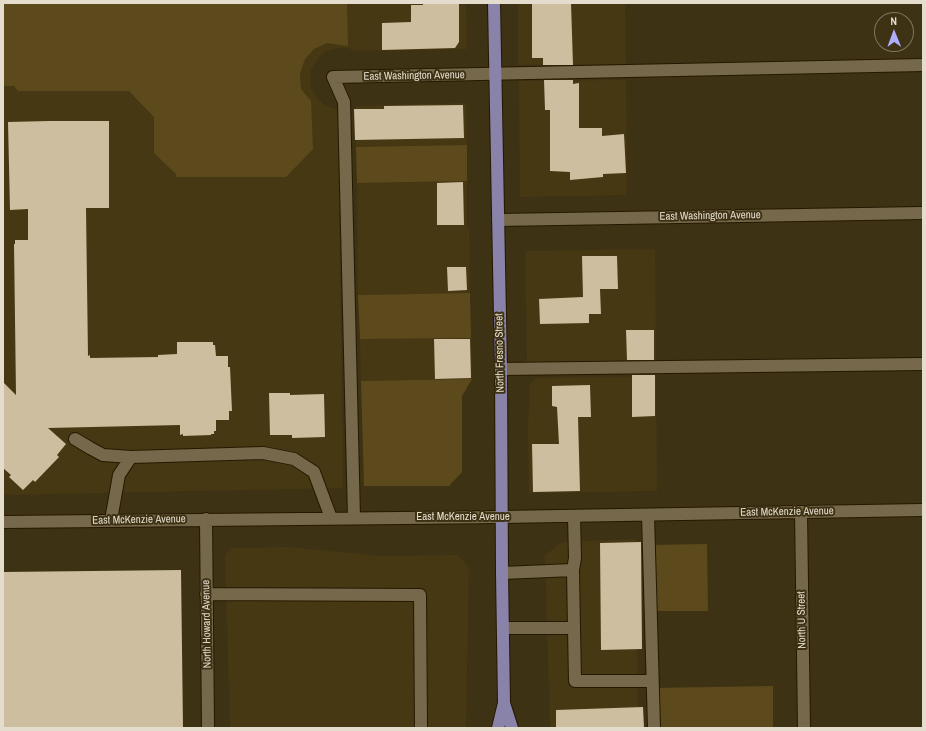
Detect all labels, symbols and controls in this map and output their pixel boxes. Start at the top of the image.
north arrow [874,12,914,52]
text: N [890,14,897,28]
street label: East Washington Avenue [363,69,465,83]
street label: East Washington Avenue [659,209,761,223]
street label: North Fresno Street [493,313,507,393]
street label: East McKenzie Avenue [740,505,834,519]
street label: East McKenzie Avenue [416,510,510,524]
street label: East McKenzie Avenue [92,513,186,527]
street label: North Howard Avenue [200,580,214,668]
street label: North U Street [795,591,809,649]

